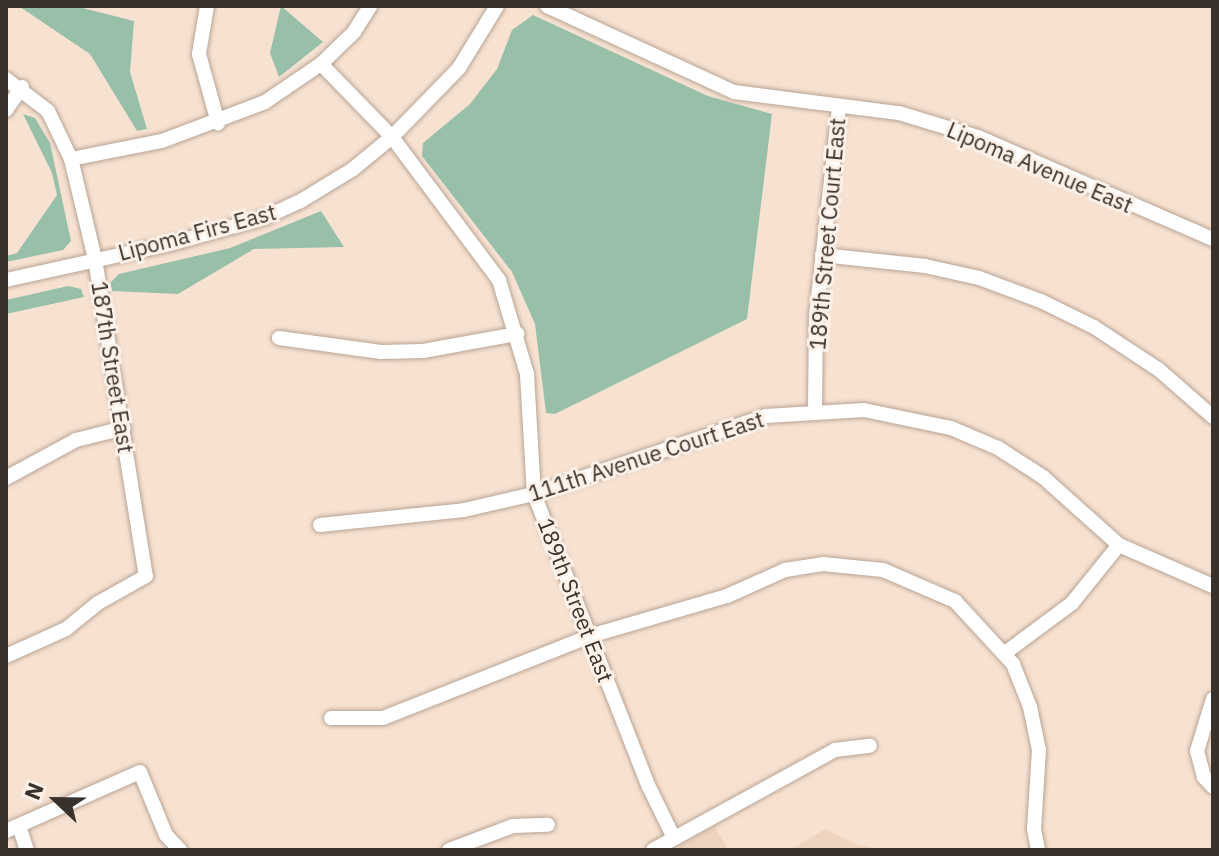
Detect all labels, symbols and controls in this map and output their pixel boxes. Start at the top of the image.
street label: Lipoma Avenue East [943,116,1137,218]
street label: 189th Street Court East [804,117,850,351]
street label: Lipoma Firs East [115,198,279,266]
street label: 187th Street East [86,279,140,455]
street label: 111th Avenue Court East [525,405,767,507]
street label: 189th Street East [533,514,619,686]
north arrow [16,760,96,840]
text: N [17,778,50,804]

